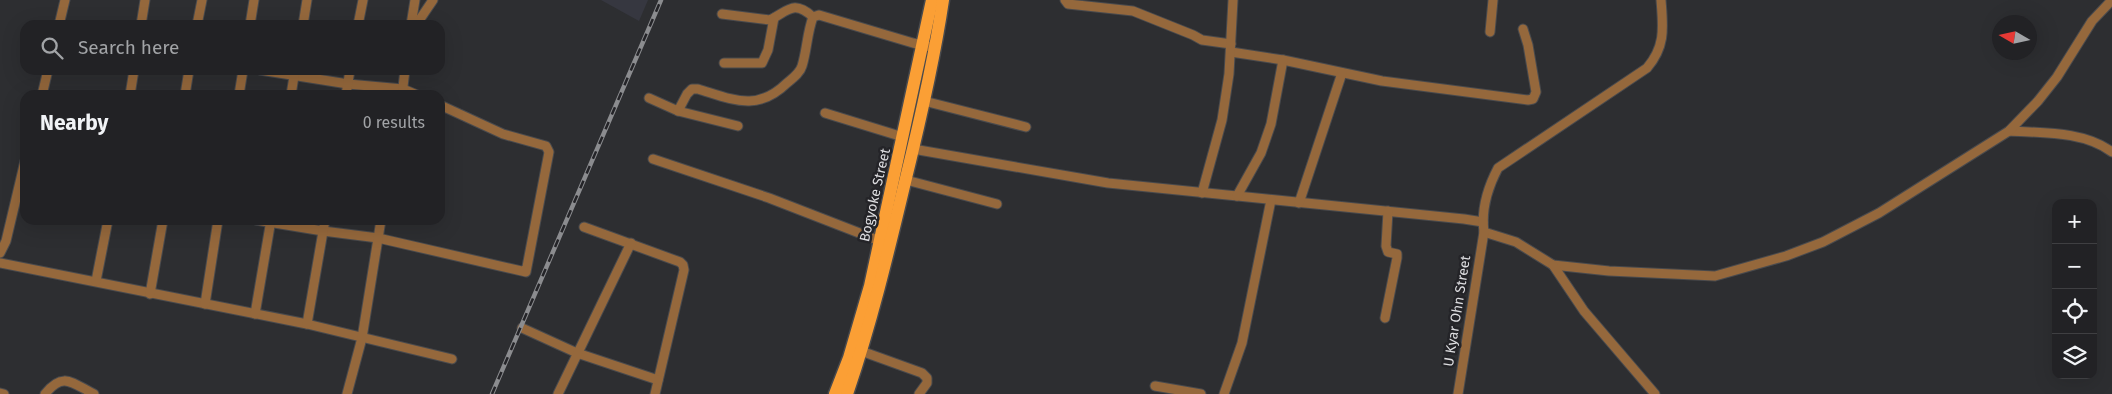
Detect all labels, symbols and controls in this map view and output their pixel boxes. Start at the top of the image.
north arrow [1992,15,2037,60]
search box [20,20,445,75]
icon: search [38,34,66,62]
text: Search here [78,36,179,59]
text: Nearby [40,110,108,136]
text: 0 results [363,113,425,132]
street label: Bogyoke Street [856,146,894,243]
map controls [2052,199,2097,379]
button: + [2052,199,2097,244]
button: − [2052,244,2097,289]
street label: U Kyar Ohn Street [1440,253,1474,368]
button: locate [2052,289,2097,334]
button: layers [2052,334,2097,379]

